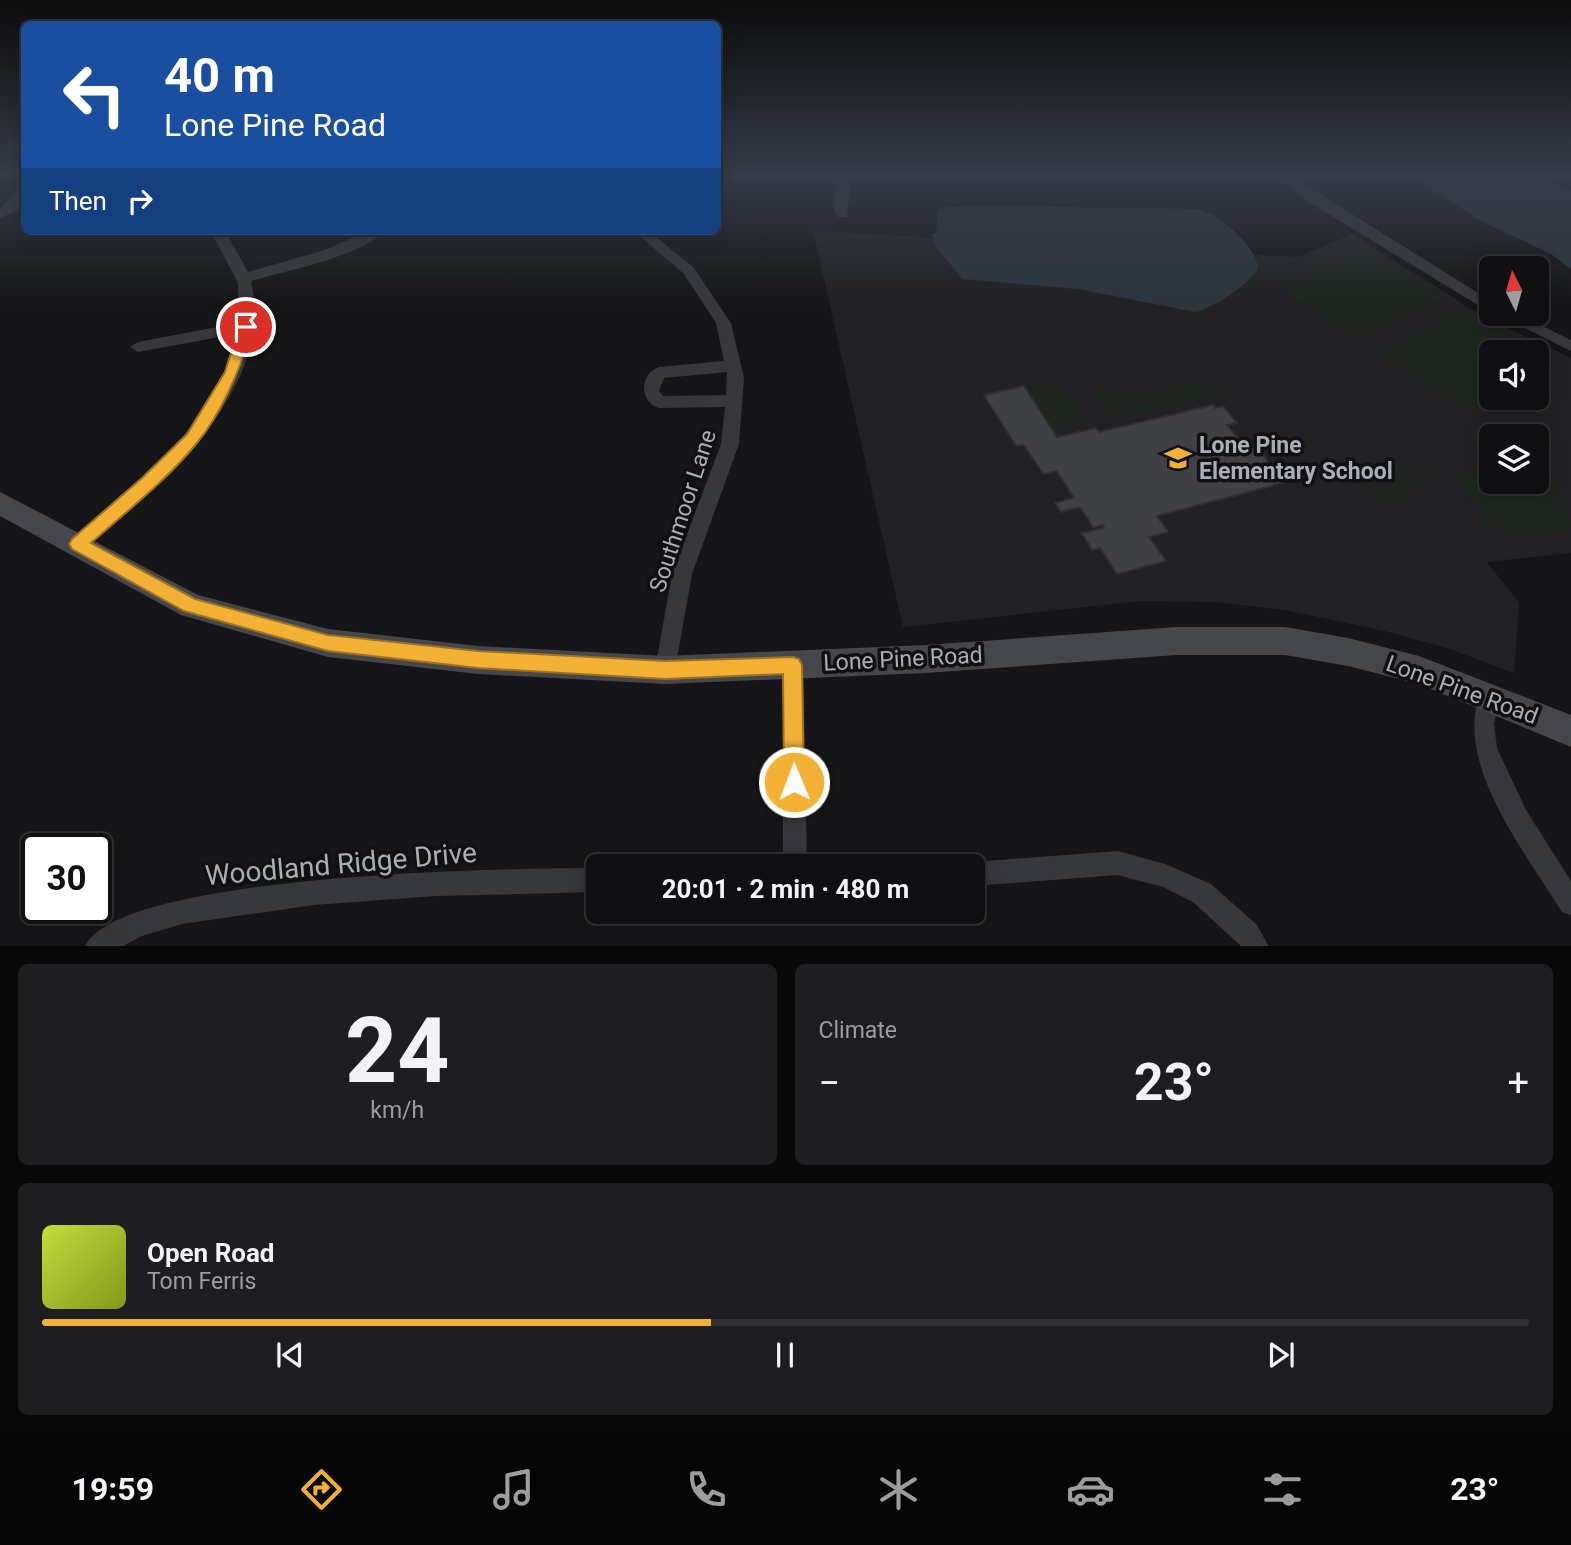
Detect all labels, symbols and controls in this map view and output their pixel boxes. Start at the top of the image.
text: 40 m [164,47,275,104]
icon: left [49,49,140,140]
text: Lone Pine Road [164,106,386,144]
icon: right [121,182,159,220]
text: Then [49,186,107,216]
north arrow [1479,256,1549,326]
map controls [1479,256,1549,494]
pin [216,297,276,357]
icon: arrive [227,308,265,346]
button: sound [1479,340,1549,410]
button: layers [1479,424,1549,494]
street label: Southmoor Lane [644,426,722,596]
place label: Lone Pine Elementary School [1199,432,1393,485]
school or university icon: Lone Pine Elementary School [1163,443,1193,473]
street label: Lone Pine Road [823,641,983,677]
street label: Lone Pine Road [1382,650,1542,730]
position arrow [757,745,831,819]
speed limit sign: 30 [21,833,112,924]
street label: Woodland Ridge Drive [204,836,478,892]
text: 20:01 · 2 min · 480 m [662,874,909,904]
text: 24 [345,998,449,1104]
text: Climate [819,1017,897,1044]
text: 23° [1134,1052,1214,1113]
text: − [819,1061,840,1105]
text: + [1507,1061,1529,1105]
text: km/h [370,1097,424,1124]
text: Open Road [147,1238,275,1268]
text: Tom Ferris [147,1268,256,1295]
icon: previous [271,1336,309,1374]
icon: pause [766,1336,804,1374]
icon: next [1262,1336,1300,1374]
icon: directions [297,1465,346,1514]
icon: music [489,1465,538,1514]
icon: phone [682,1465,731,1514]
icon: climate [874,1465,923,1514]
icon: car [1066,1465,1115,1514]
icon: filters [1258,1465,1307,1514]
text: 19:59 [72,1470,154,1508]
text: 23° [1450,1470,1499,1508]

